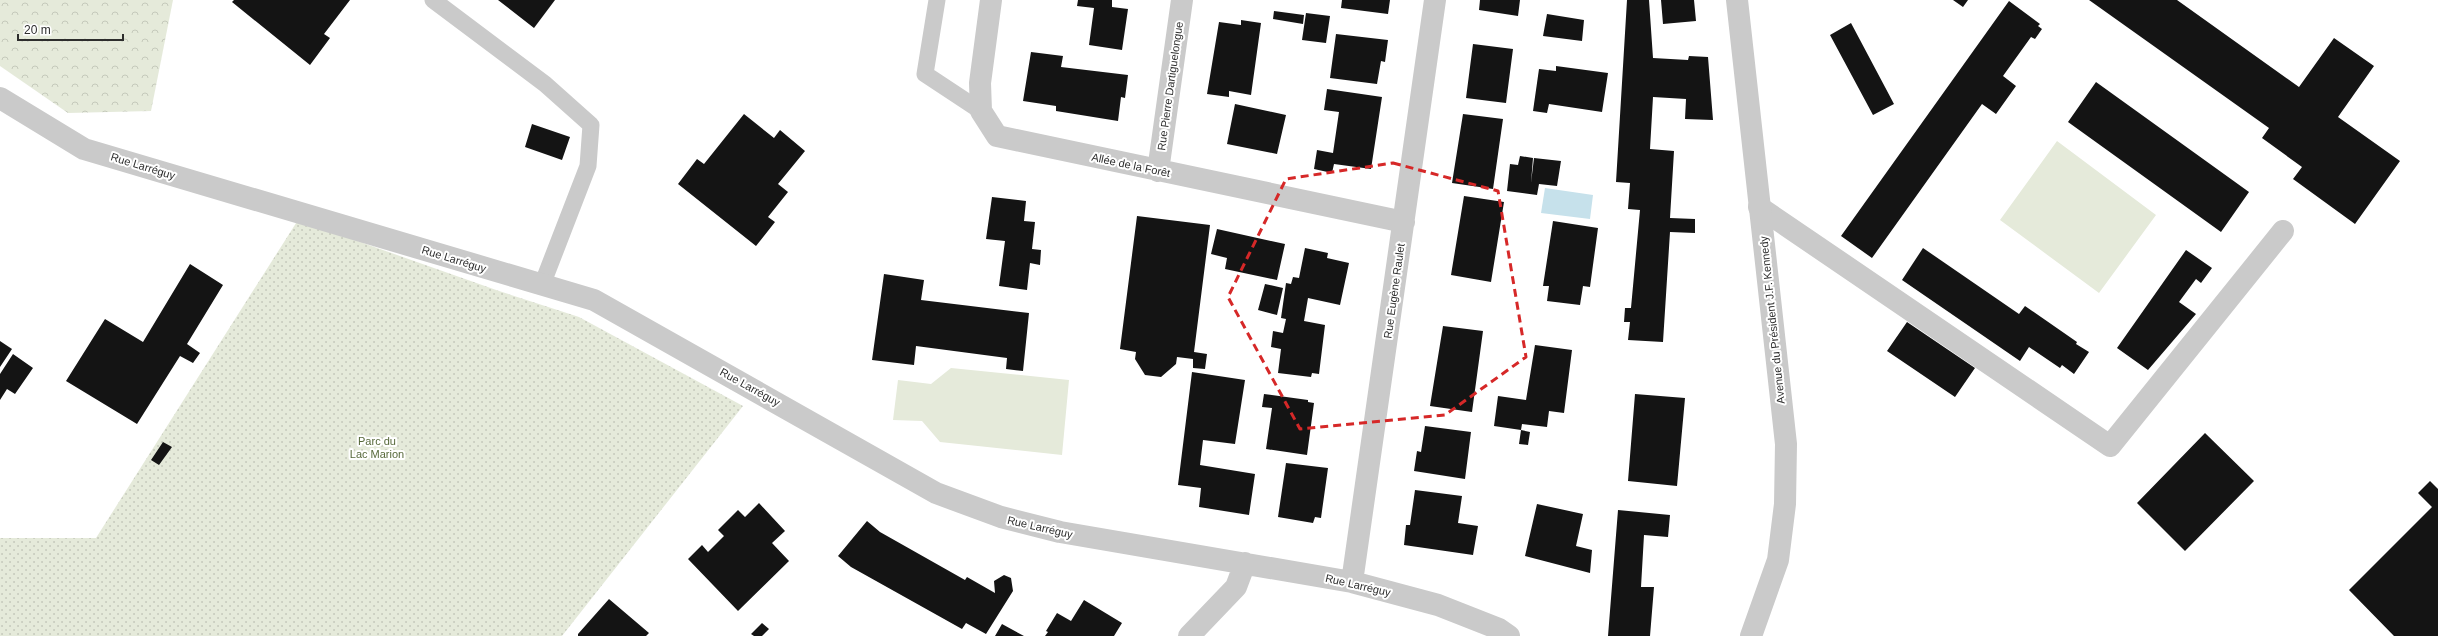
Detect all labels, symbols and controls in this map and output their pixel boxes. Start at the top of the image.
scale bar [18,16,123,42]
street label: Rue Pierre Dartiguelongue [1155,21,1185,151]
text: 20 m [24,23,51,37]
street label: Rue Larréguy [109,151,177,182]
street label: Allée de la Forêt [1091,151,1171,179]
street label: Avenue du Président J.F. Kennedy [1757,235,1787,404]
street label: Rue Eugène Raulet [1381,243,1407,339]
street label: Rue Larréguy [420,244,488,275]
street label: Rue Larréguy [718,366,782,409]
park label: Parc du Lac Marion [350,435,404,460]
street label: Rue Larréguy [1006,514,1074,540]
street label: Rue Larréguy [1324,572,1392,598]

